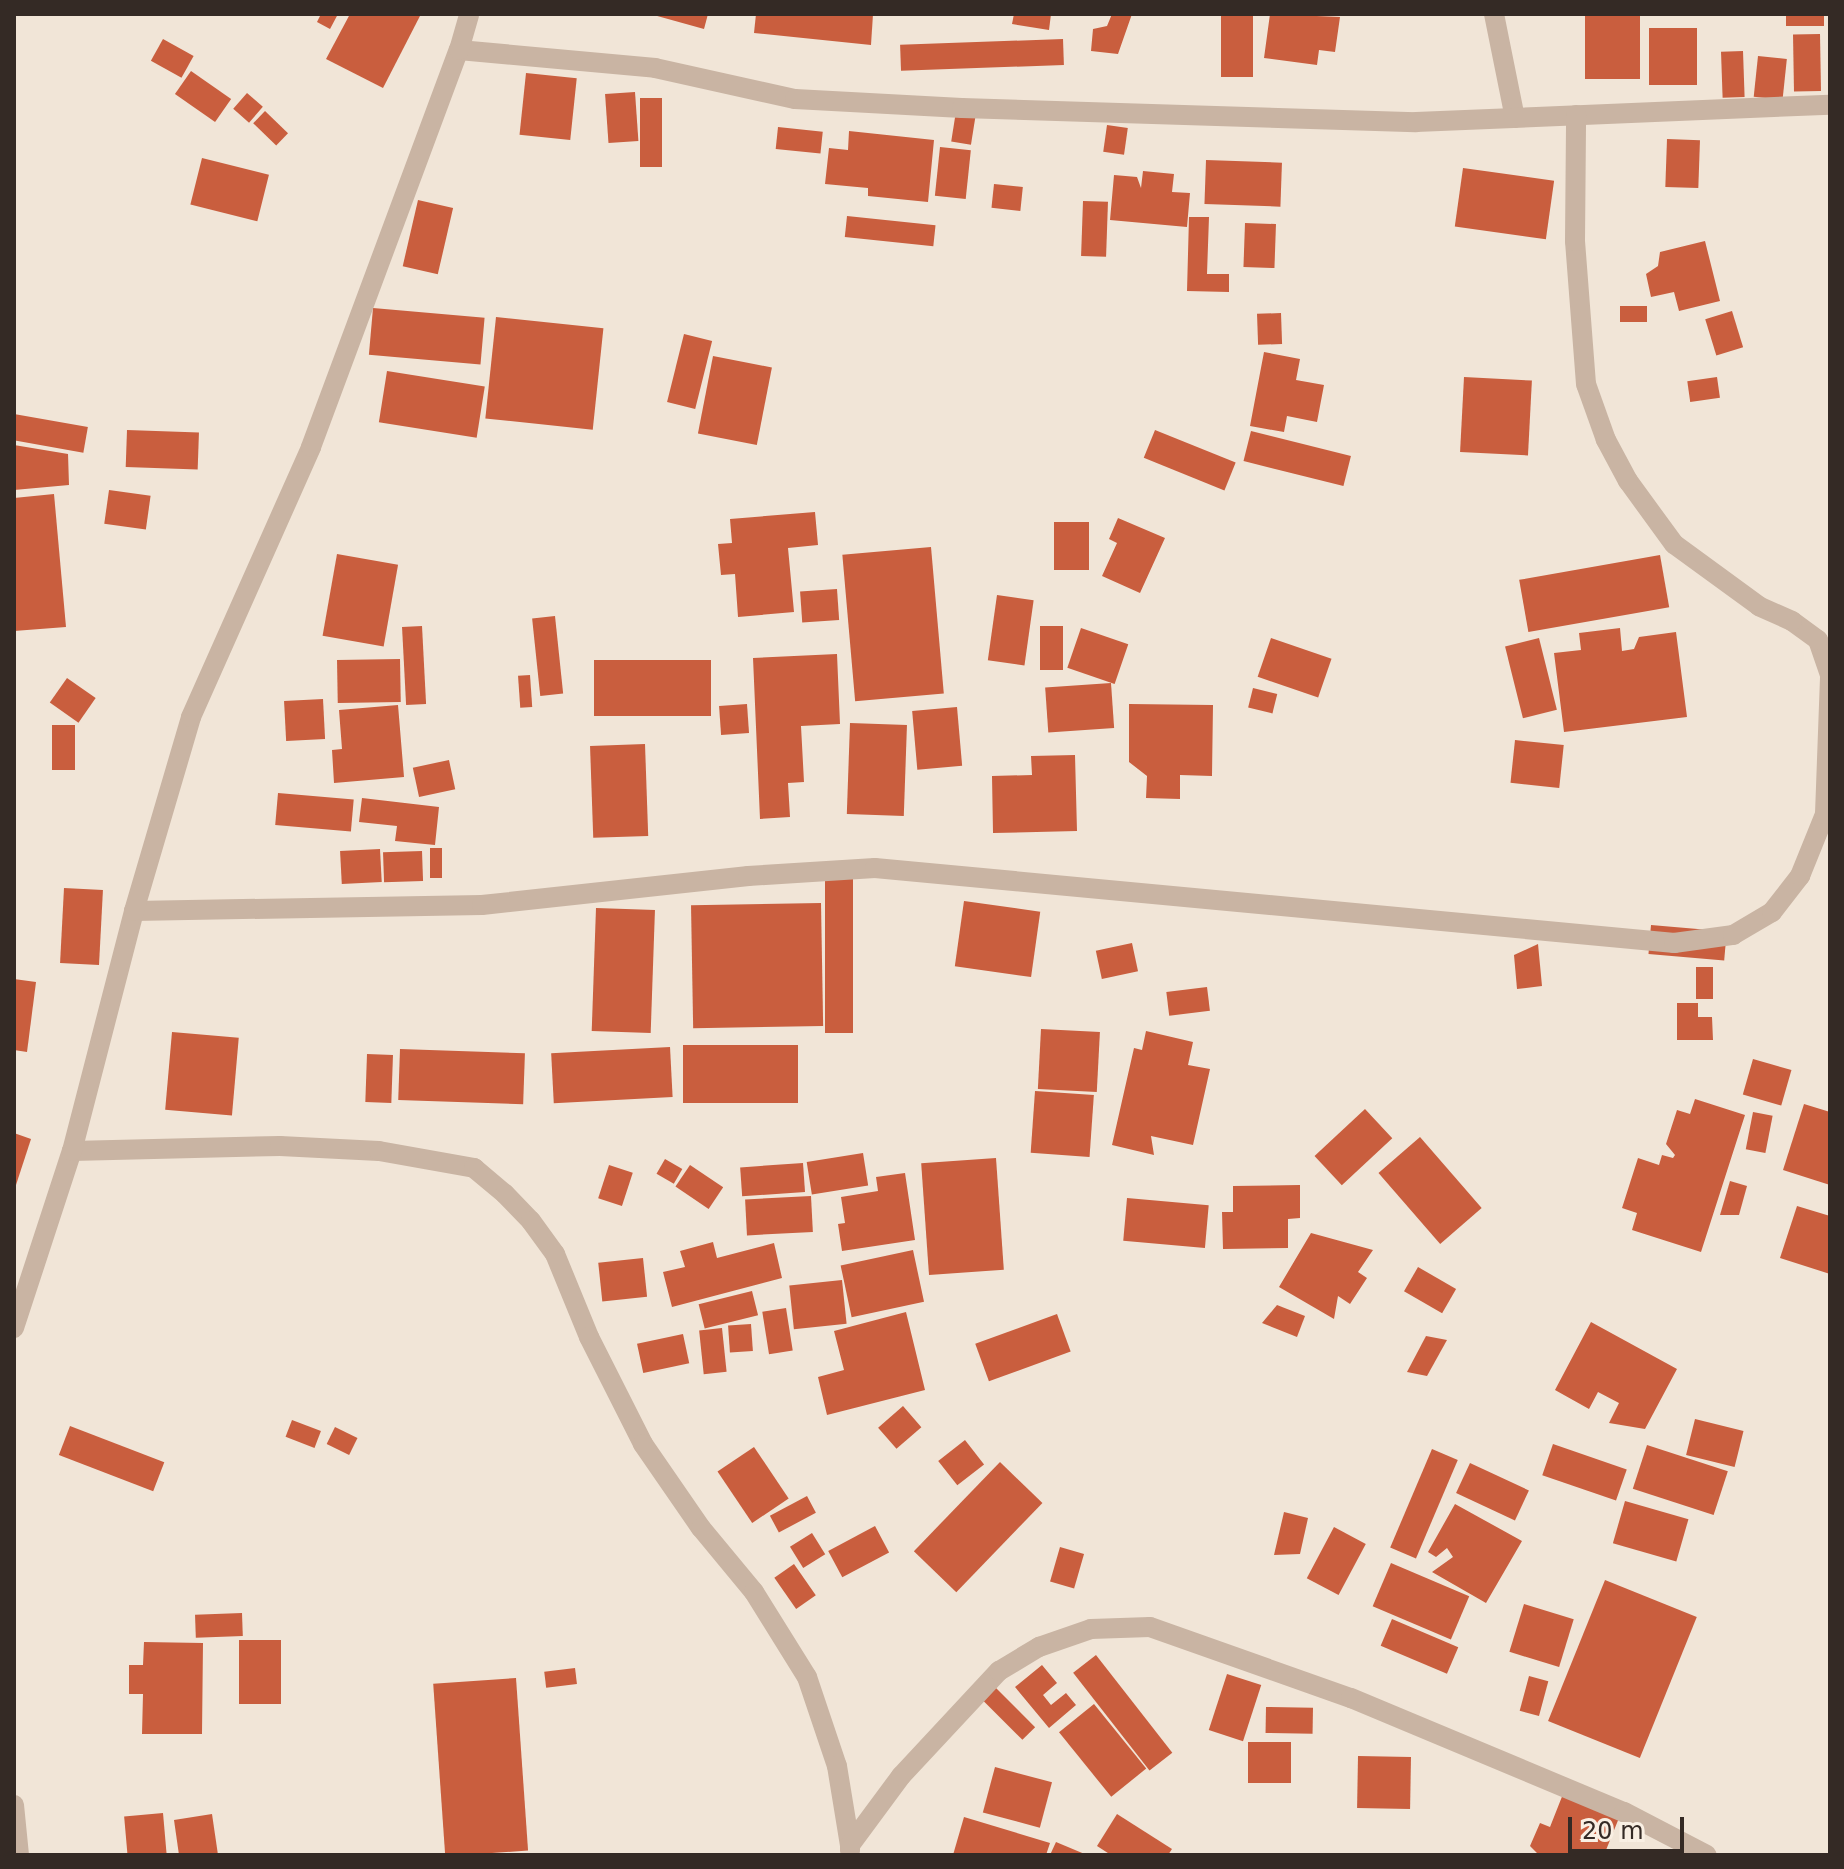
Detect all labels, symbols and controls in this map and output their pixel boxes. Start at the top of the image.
scale bar [1572,1801,1688,1851]
text: 20 m [1582,1817,1644,1845]

